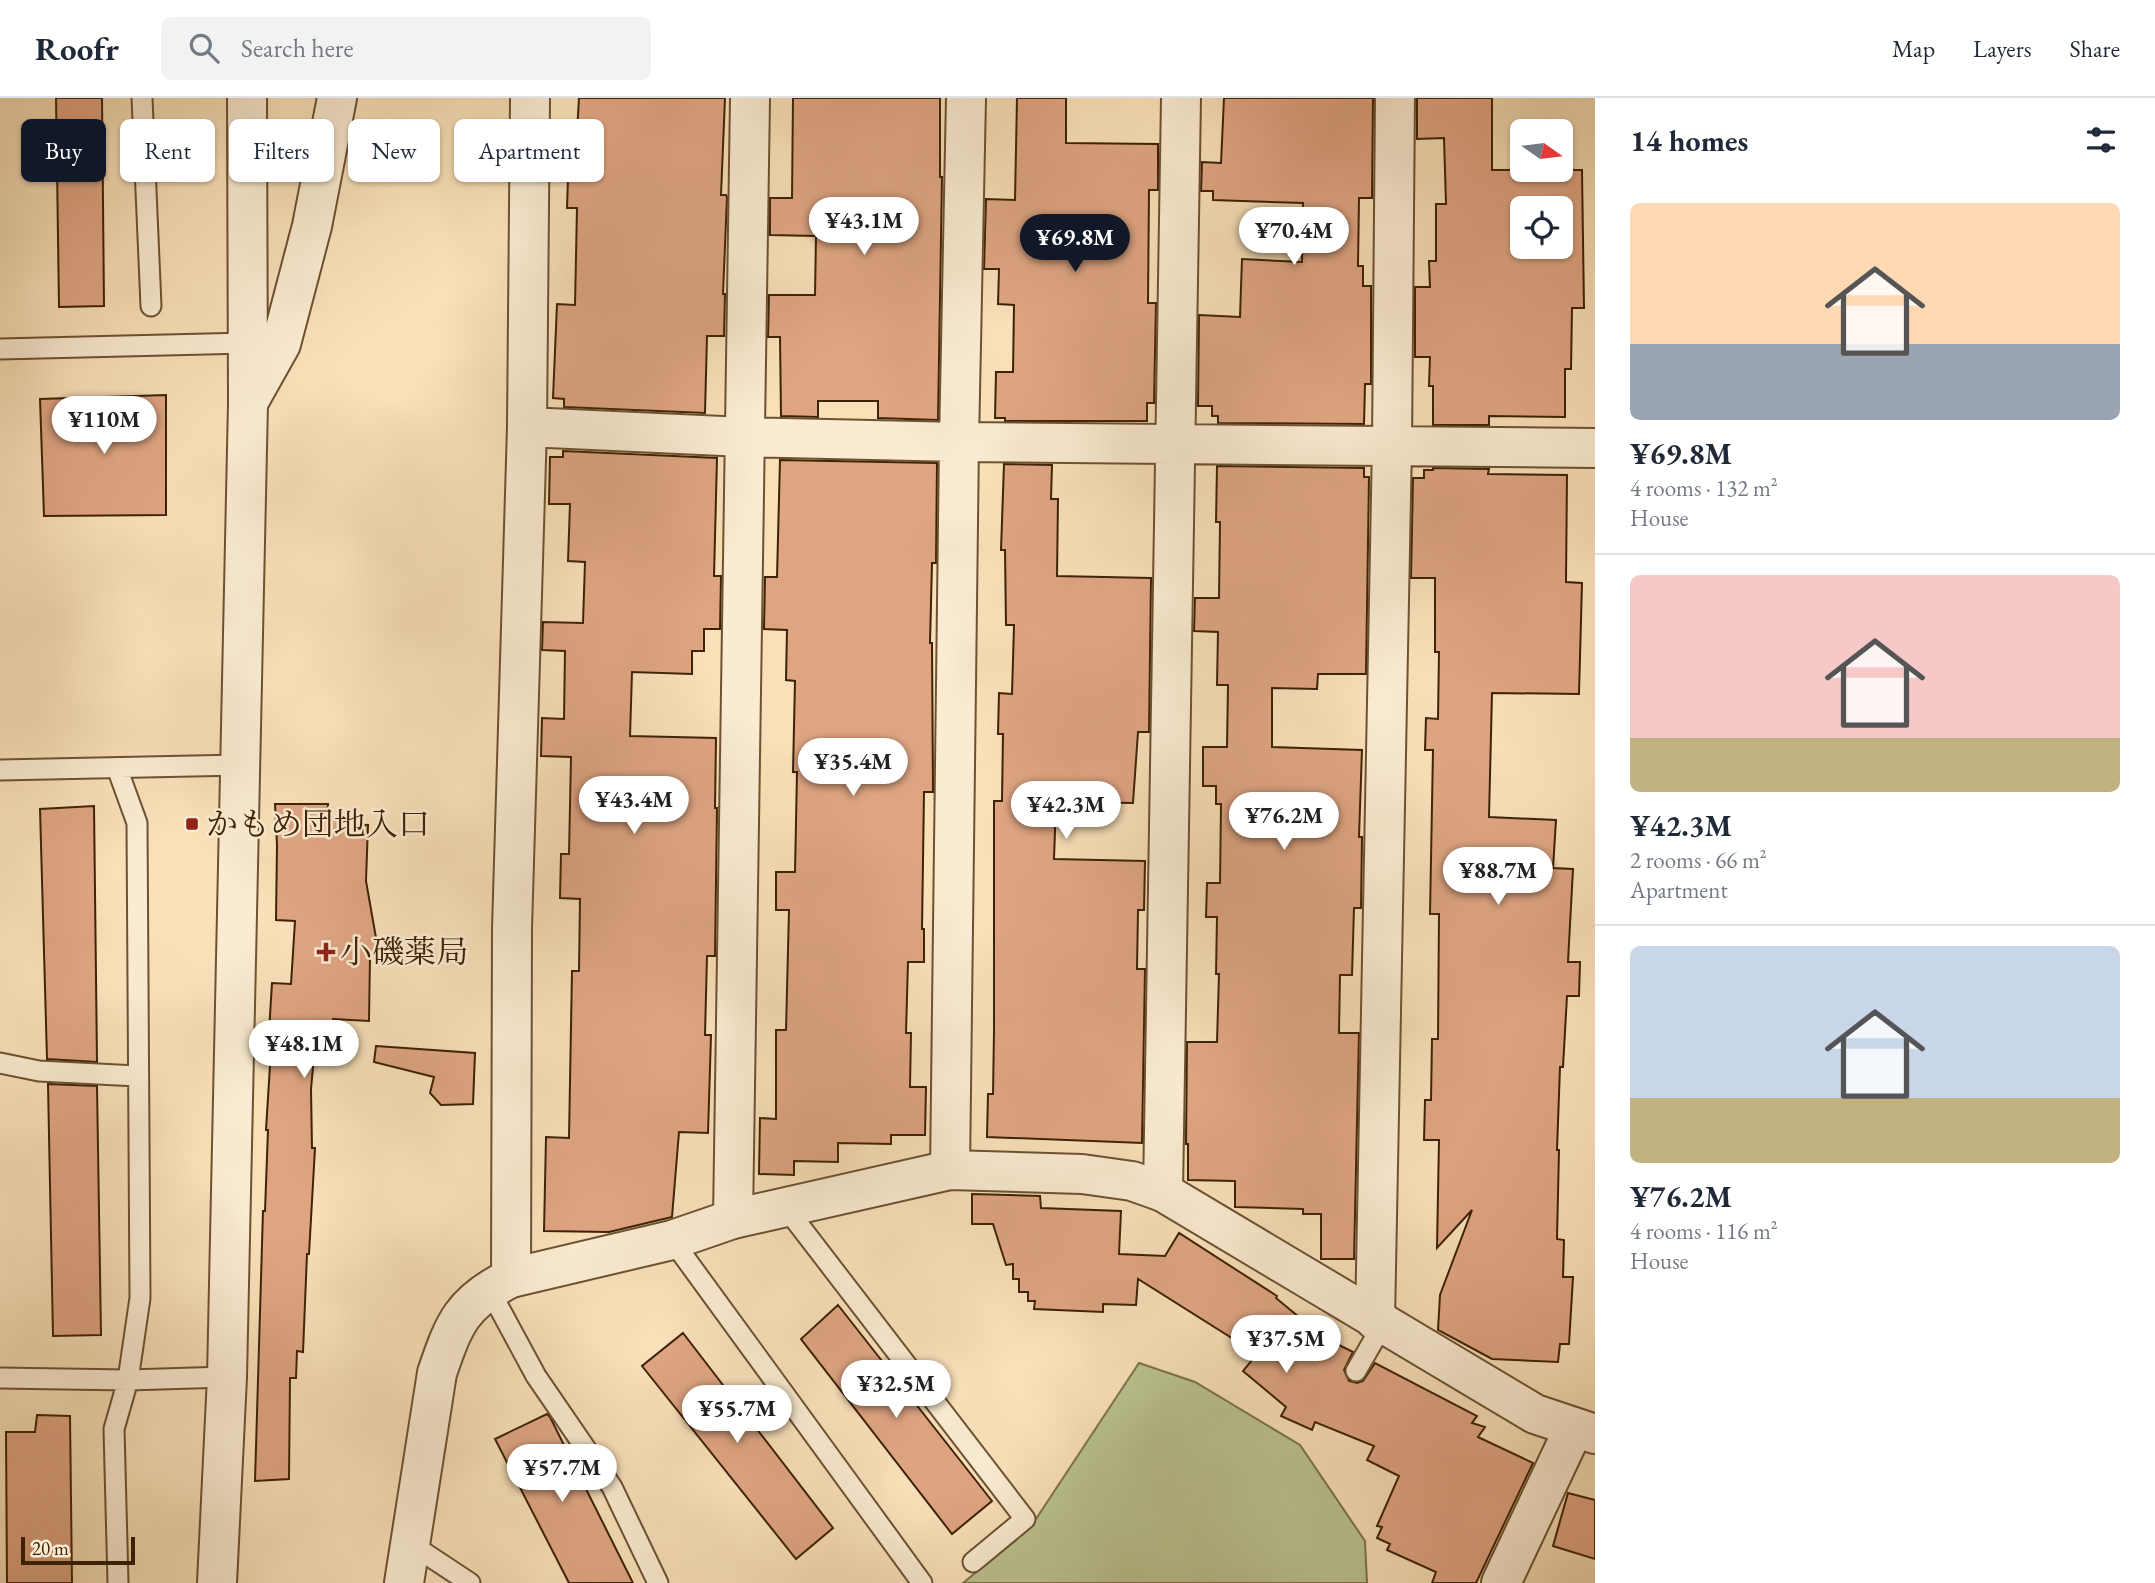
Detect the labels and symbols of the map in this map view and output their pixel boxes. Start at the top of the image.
north arrow [1510,119,1573,182]
pin: ¥43.1M [807,198,921,257]
pin: ¥70.4M [1237,208,1351,267]
pin: ¥69.8M [1018,214,1132,274]
pin: ¥110M [55,396,153,456]
pin: ¥35.4M [796,738,910,798]
pin: ¥43.4M [577,776,691,836]
pin: ¥42.3M [1009,782,1123,841]
pin: ¥76.2M [1227,792,1341,852]
place label: かもめ団地入口 [206,803,430,845]
marker: かもめ団地入口 [184,816,200,832]
pin: ¥88.7M [1441,848,1555,907]
place label: 小磯薬局 [340,931,468,973]
marker: 小磯薬局 [318,944,334,960]
pin: ¥48.1M [247,1020,361,1080]
pin: ¥37.5M [1229,1316,1343,1375]
pin: ¥32.5M [839,1360,953,1420]
pin: ¥55.7M [680,1386,794,1445]
pin: ¥57.7M [505,1444,619,1504]
scale bar [21,1534,135,1566]

